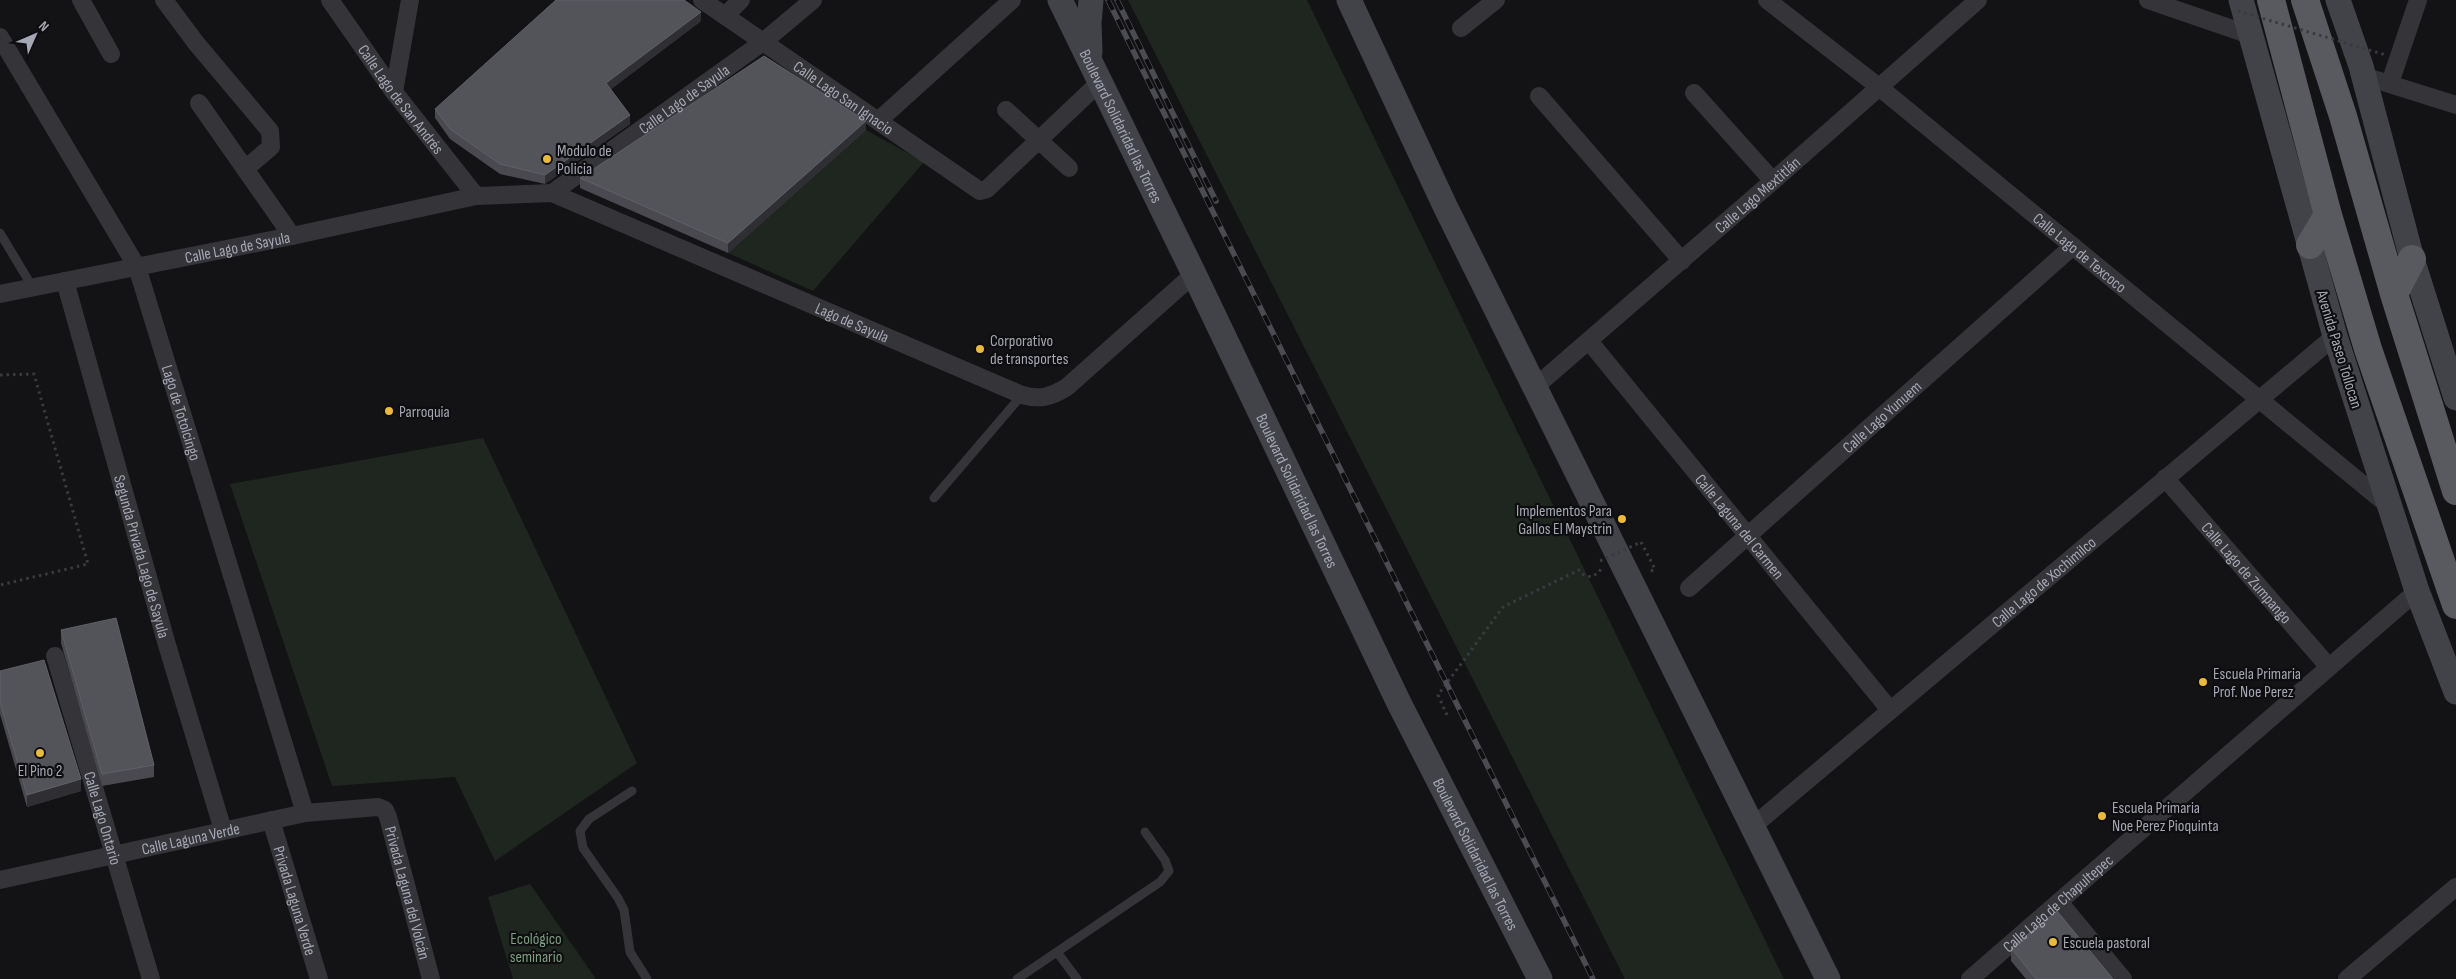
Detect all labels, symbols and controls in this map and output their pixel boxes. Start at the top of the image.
north arrow [10,10,60,60]
text: N [35,18,52,35]
street label: Calle Lago de San Andrés [353,42,447,158]
street label: Boulevard Solidaridad las Torres [1075,47,1166,206]
street label: Calle Lago San Ignacio [789,58,897,140]
street label: Calle Lago de Sayula [636,61,734,139]
place label: Modulo de Policia [557,142,612,179]
marker: Modulo de Policia [541,153,553,165]
street label: Calle Lago Mextitlán [1712,153,1805,238]
street label: Calle Lago de Texcoco [2028,209,2130,297]
street label: Calle Lago de Sayula [183,229,292,268]
street label: Avenida Paseo Tollocan [2311,287,2366,411]
street label: Lago de Sayula [812,299,891,348]
place label: Corporativo de transportes [990,332,1069,369]
marker: Corporativo de transportes [974,343,986,355]
street label: Lago de Totolcingo [157,363,204,463]
street label: Calle Lago Yunuem [1839,377,1926,458]
place label: Parroquia [399,403,450,422]
marker: Parroquia [383,405,395,417]
street label: Boulevard Solidaridad las Torres [1251,411,1341,572]
street label: Calle Laguna del Carmen [1690,471,1787,583]
street label: Segunda Privada Lago de Sayula [109,473,173,641]
place label: Implementos Para Gallos El Maystrin [1516,502,1612,539]
marker: Implementos Para Gallos El Maystrin [1616,513,1628,525]
street label: Calle Lago de Zumpango [2197,519,2295,628]
street label: Calle Lago de Xochimilco [1988,533,2100,632]
place label: Escuela Primaria Prof. Noe Perez [2213,665,2301,702]
marker: Escuela Primaria Prof. Noe Perez [2197,676,2209,688]
marker: El Pino 2 [34,747,46,759]
place label: El Pino 2 [18,762,62,781]
street label: Calle Lago Ontario [79,770,125,867]
street label: Boulevard Solidaridad las Torres [1428,775,1522,934]
place label: Escuela Primaria Noe Perez Pioquinta [2112,799,2219,836]
marker: Escuela Primaria Noe Perez Pioquinta [2096,810,2108,822]
street label: Calle Laguna Verde [140,820,242,860]
street label: Privada Laguna del Volcán [380,824,433,962]
street label: Privada Laguna Verde [268,844,319,958]
street label: Calle Lago de Chapultepec [2000,851,2118,957]
park label: Ecológico seminario [510,930,562,967]
place label: Escuela pastoral [2063,934,2150,953]
marker: Escuela pastoral [2047,936,2059,948]

